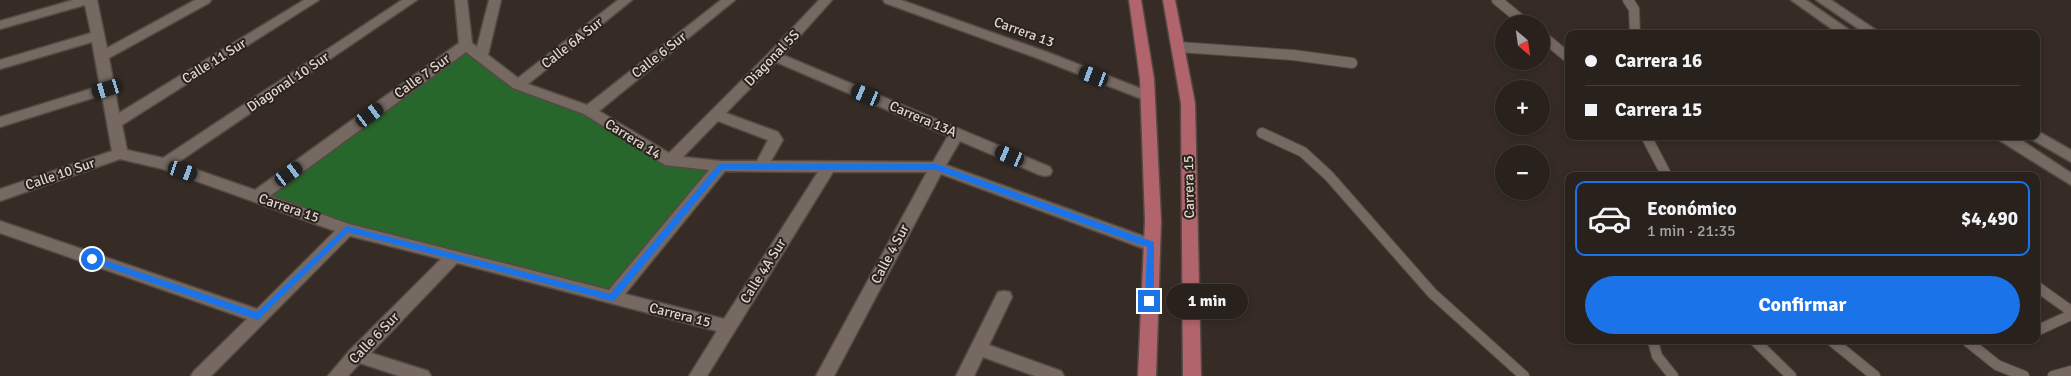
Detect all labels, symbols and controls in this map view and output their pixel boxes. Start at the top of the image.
street label: Calle 6A Sur [538,13,607,72]
street label: Carrera 13 [992,13,1056,51]
north arrow [1495,15,1550,70]
map controls [1495,15,1550,200]
street label: Diagonal 5S [741,26,803,90]
street label: Calle 6 Sur [628,28,690,82]
street label: Calle 11 Sur [179,34,250,87]
street label: Diagonal 10 Sur [244,48,333,116]
text: Carrera 16 [1615,49,1702,73]
street label: Calle 7 Sur [391,50,454,102]
car [1077,64,1110,88]
car [90,77,123,101]
button: + [1495,80,1550,135]
car [849,82,882,108]
street label: Carrera 13A [887,97,960,141]
text: Carrera 15 [1615,98,1702,122]
car [353,100,386,130]
street label: Carrera 14 [602,115,665,163]
car [993,143,1026,169]
button: − [1495,145,1550,200]
street label: Calle 10 Sur [23,154,98,194]
street label: Carrera 15 [1180,155,1198,219]
car [166,159,199,183]
car [272,159,305,189]
street label: Carrera 15 [257,190,321,226]
icon: car [1587,196,1632,241]
text: Económico [1647,197,1737,221]
text: $4,490 [1961,207,2018,231]
street label: Calle 4 Sur [867,221,913,287]
text: 1 min · 21:35 [1647,221,1736,241]
street label: Calle 4A Sur [736,235,790,307]
route start [81,248,103,270]
button: Confirmar [1585,276,2020,334]
callout: 1 min [1166,284,1249,318]
route end [1138,290,1160,312]
text: 1 min [1188,291,1226,311]
street label: Carrera 15 [647,299,713,331]
street label: Calle 6 Sur [345,308,403,367]

